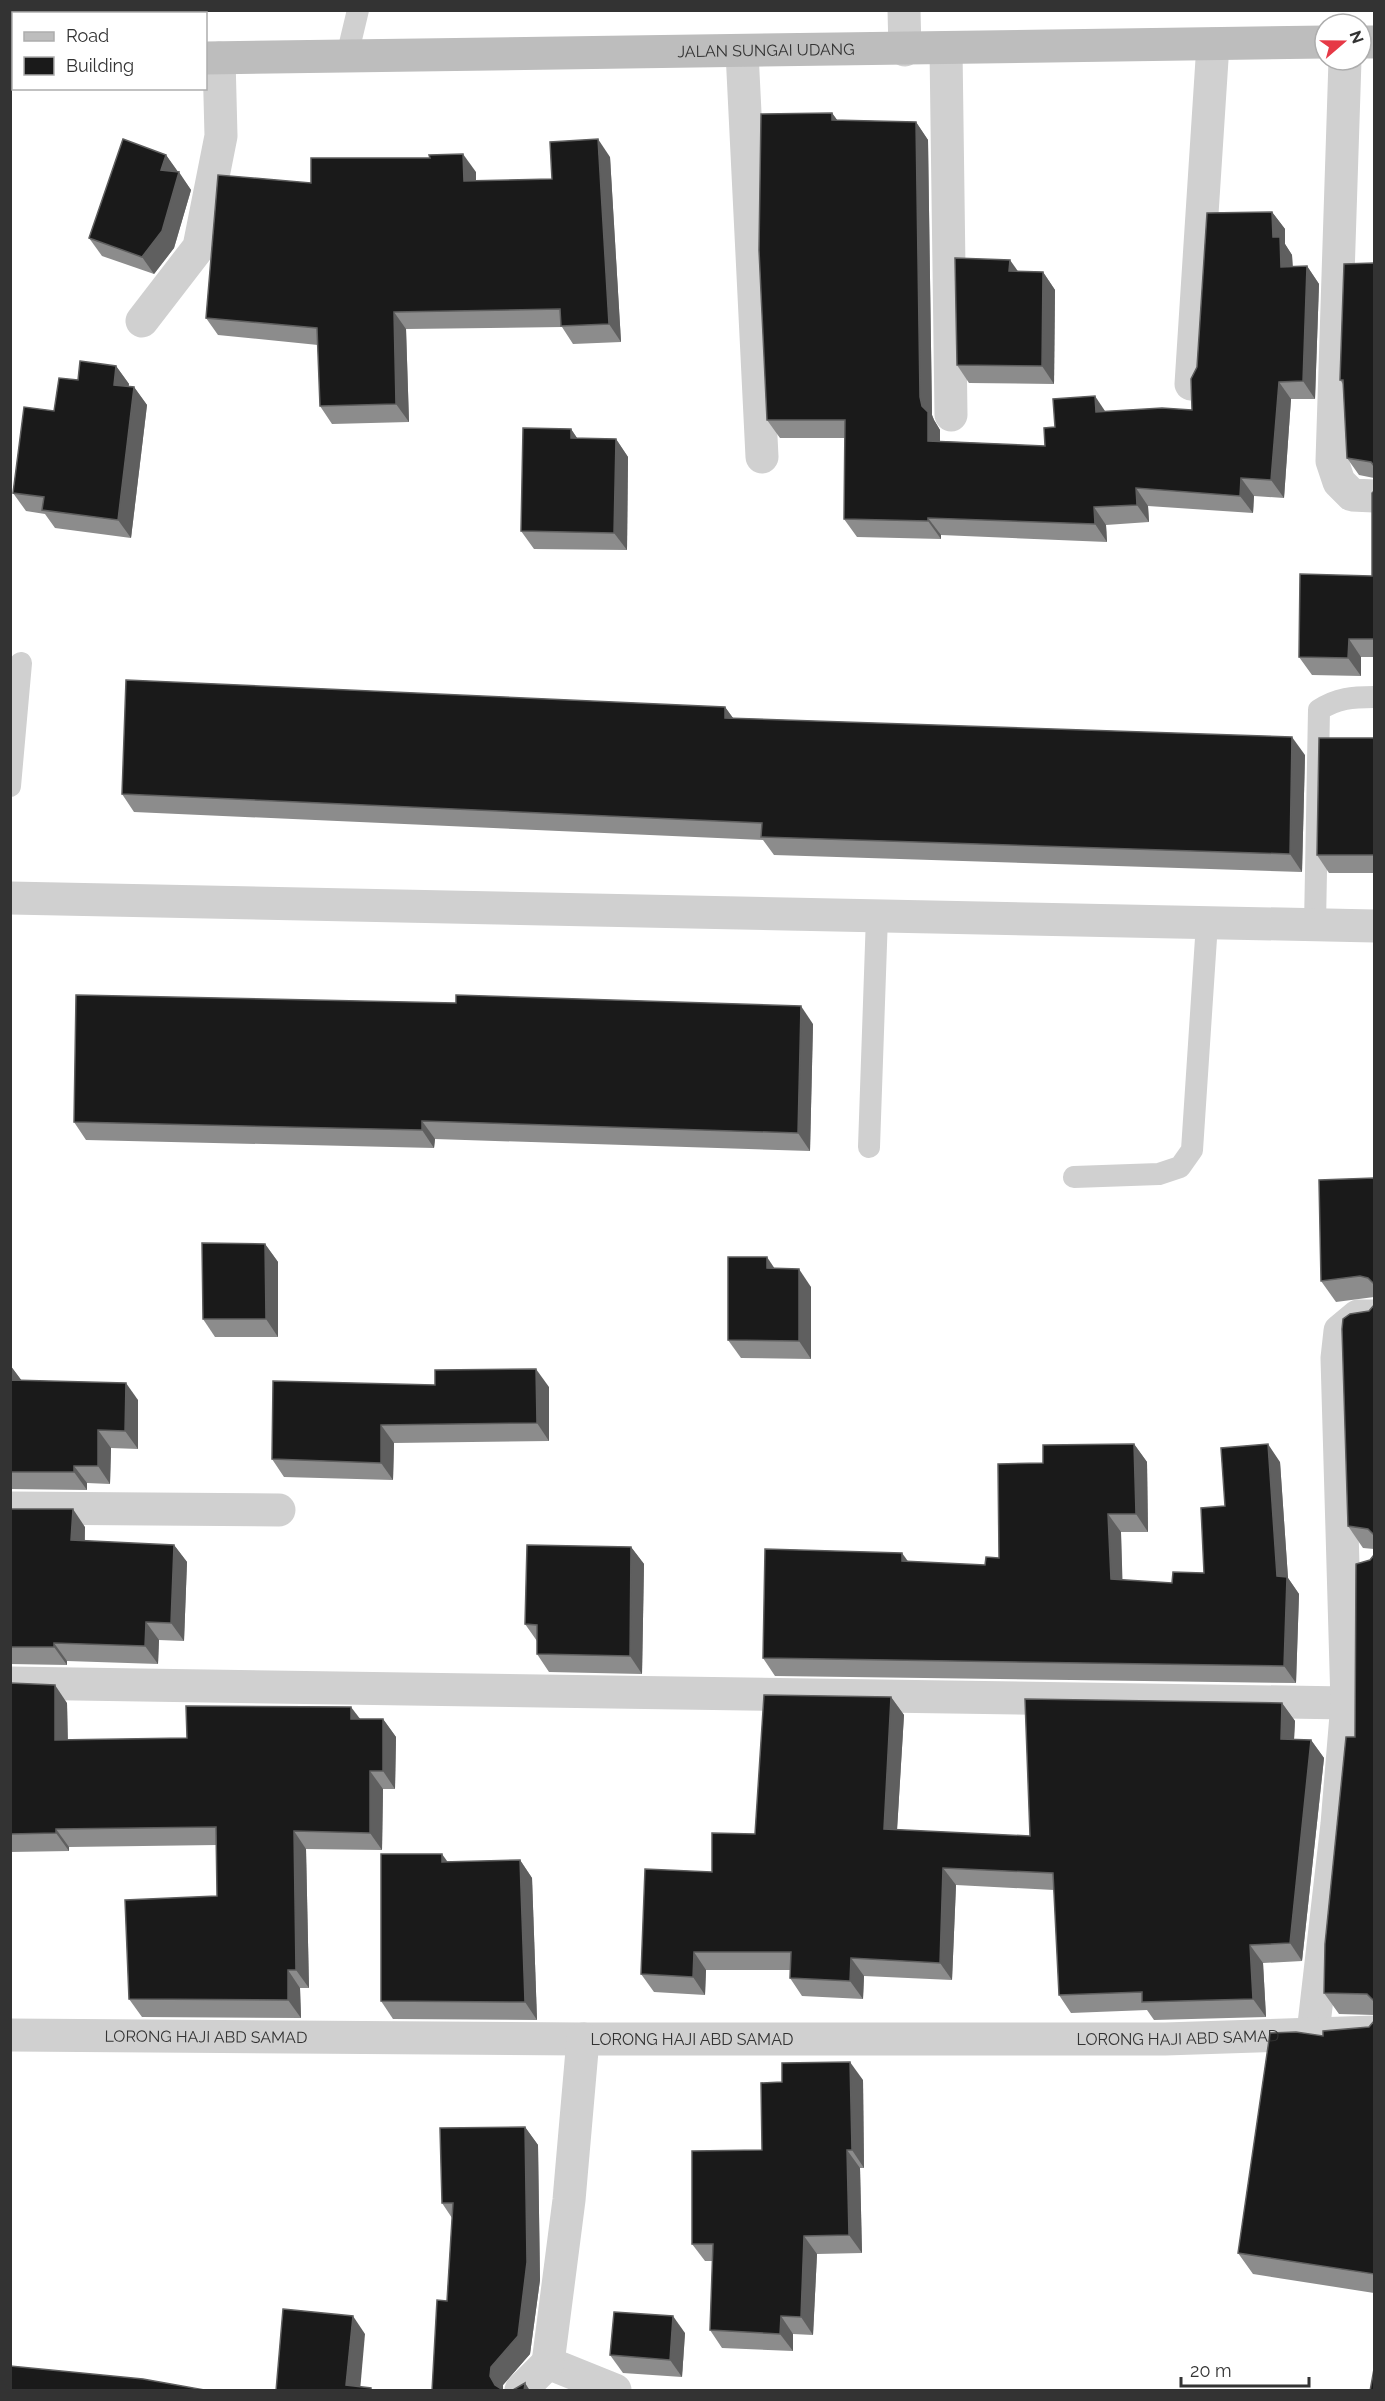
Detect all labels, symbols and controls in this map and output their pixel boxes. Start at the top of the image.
legend [12,12,207,90]
north arrow [1313,12,1373,72]
text: Road [66,25,109,46]
text: N [1346,28,1368,46]
street label: JALAN SUNGAI UDANG [677,40,855,61]
text: Building [66,55,134,76]
street label: LORONG HAJI ABD SAMAD [1077,2026,1280,2049]
street label: LORONG HAJI ABD SAMAD [104,2027,308,2047]
street label: LORONG HAJI ABD SAMAD [591,2030,793,2049]
scale bar [1181,2350,1308,2388]
text: 20 m [1190,2360,1232,2381]

